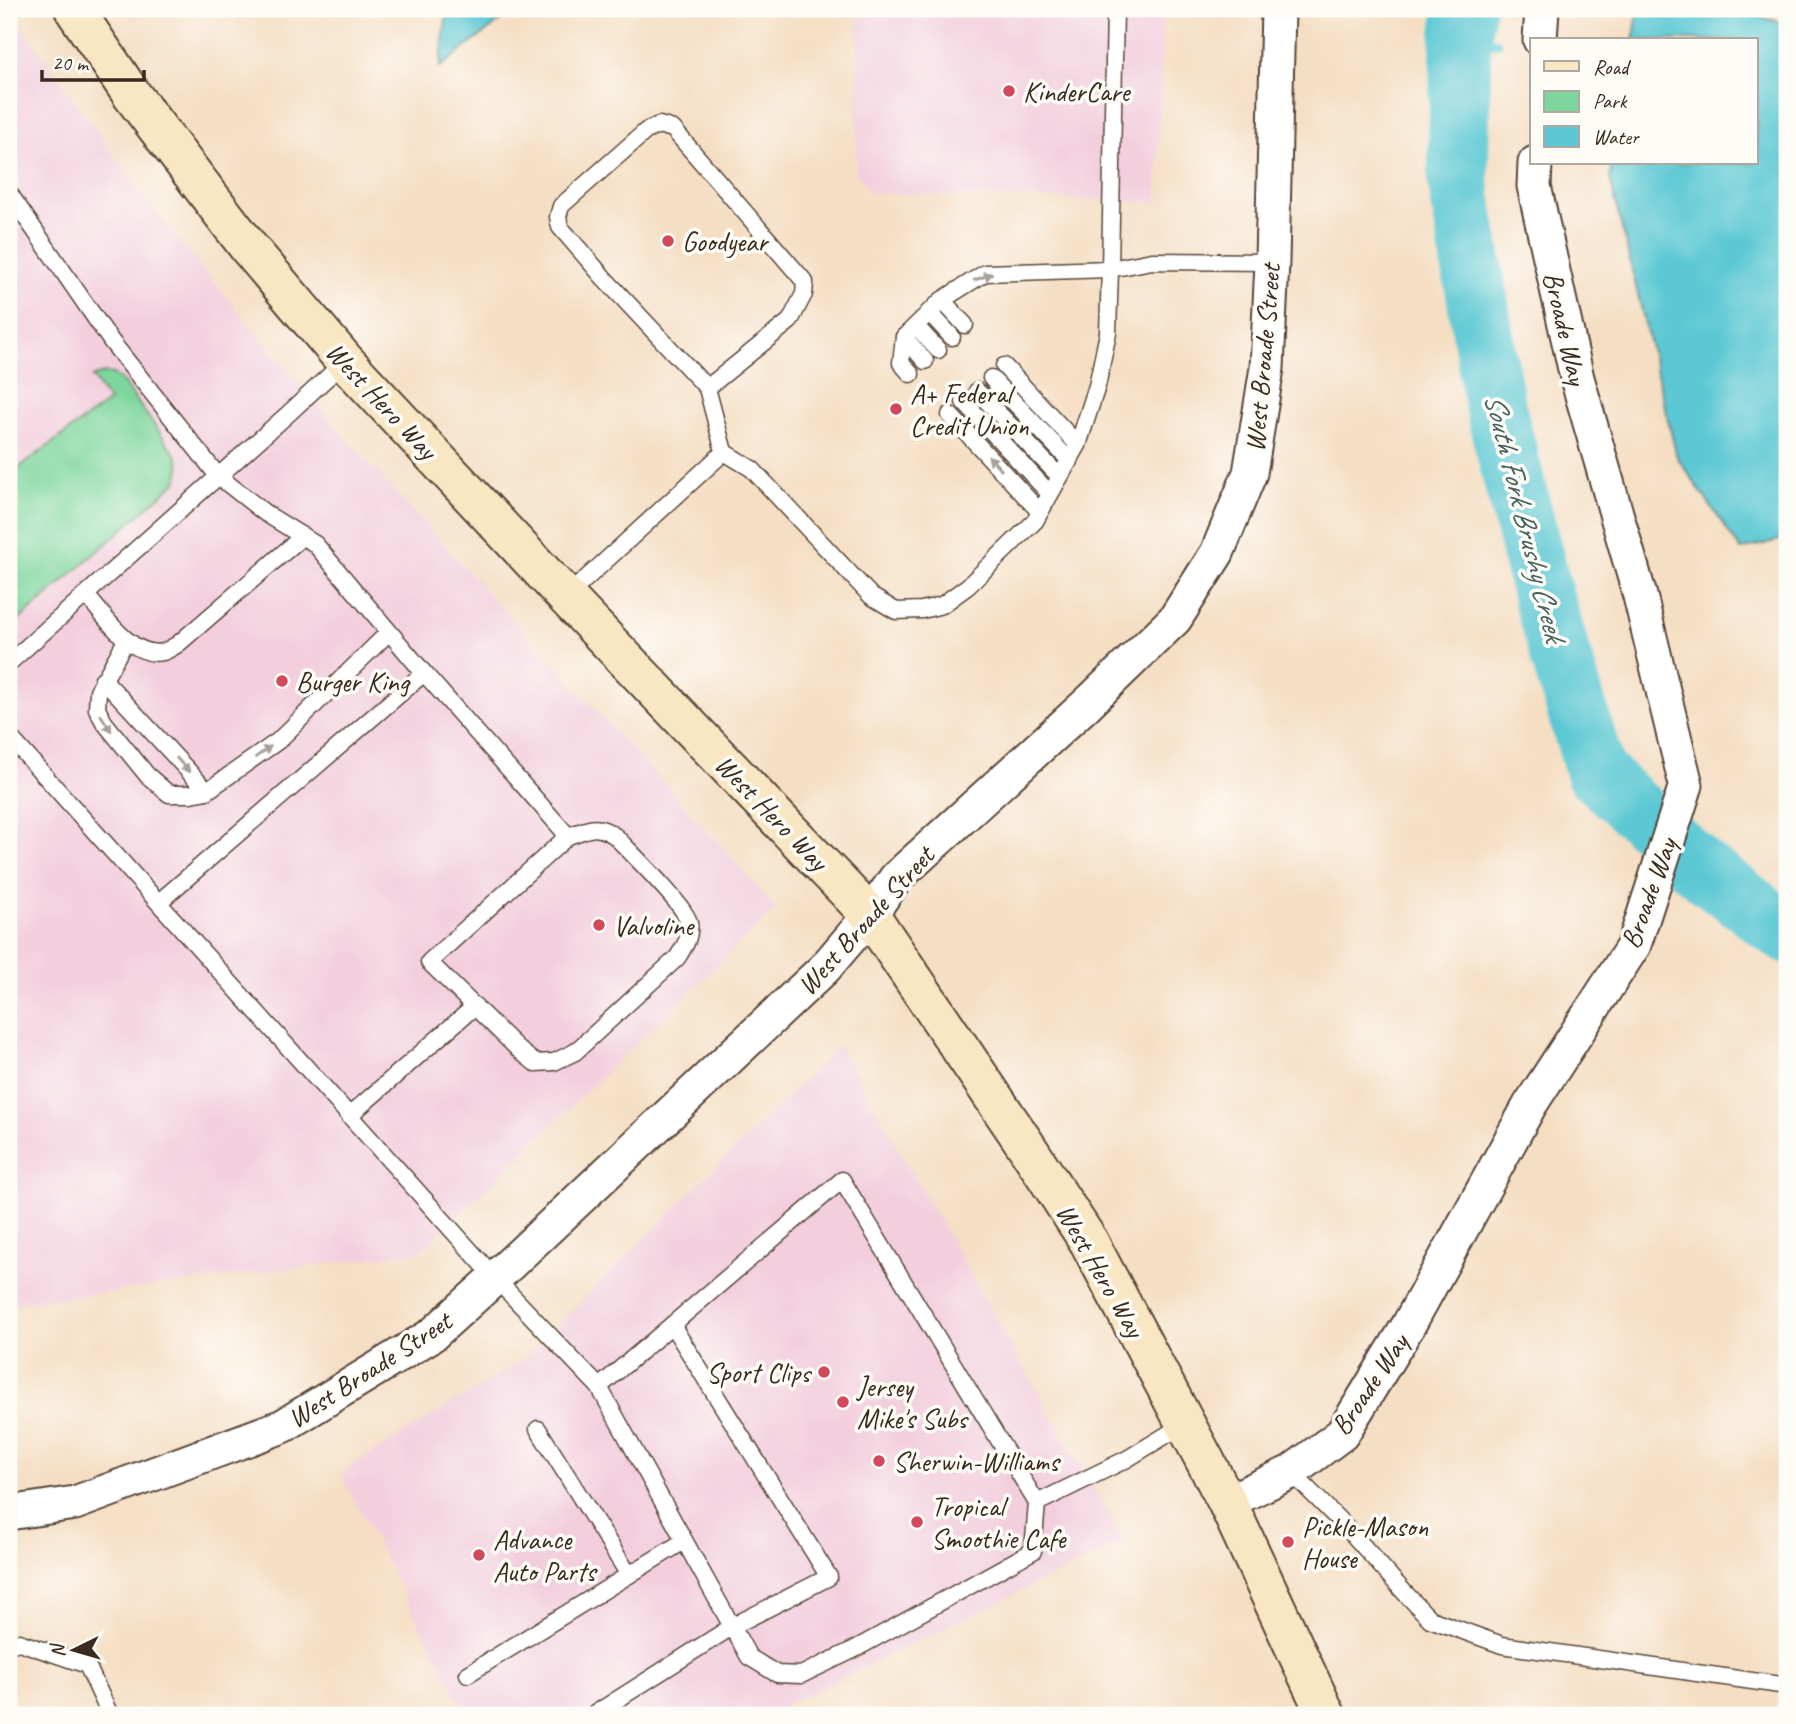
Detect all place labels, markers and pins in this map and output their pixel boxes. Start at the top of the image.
place label: KinderCare [1023,74,1131,109]
marker: KinderCare [1001,83,1017,99]
place label: Goodyear [682,224,769,259]
marker: Goodyear [660,233,676,249]
place label: A+ Federal Credit Union [910,376,1029,443]
marker: A+ Federal Credit Union [888,401,904,417]
place label: Burger King [296,664,411,699]
marker: Burger King [274,673,290,689]
place label: Valvoline [613,908,695,943]
marker: Valvoline [591,917,607,933]
place label: Sport Clips [706,1355,812,1390]
marker: Sport Clips [816,1364,832,1380]
place label: Jersey Mike's Subs [855,1369,969,1436]
marker: Jersey Mike's Subs [835,1394,851,1410]
place label: Sherwin-Williams [893,1444,1061,1479]
marker: Sherwin-Williams [871,1453,887,1469]
place label: Tropical Smoothie Cafe [931,1489,1067,1556]
place label: Pickle-Mason House [1302,1509,1428,1576]
marker: Tropical Smoothie Cafe [909,1514,925,1530]
place label: Advance Auto Parts [493,1522,598,1589]
marker: Pickle-Mason House [1280,1534,1296,1550]
marker: Advance Auto Parts [471,1547,487,1563]

